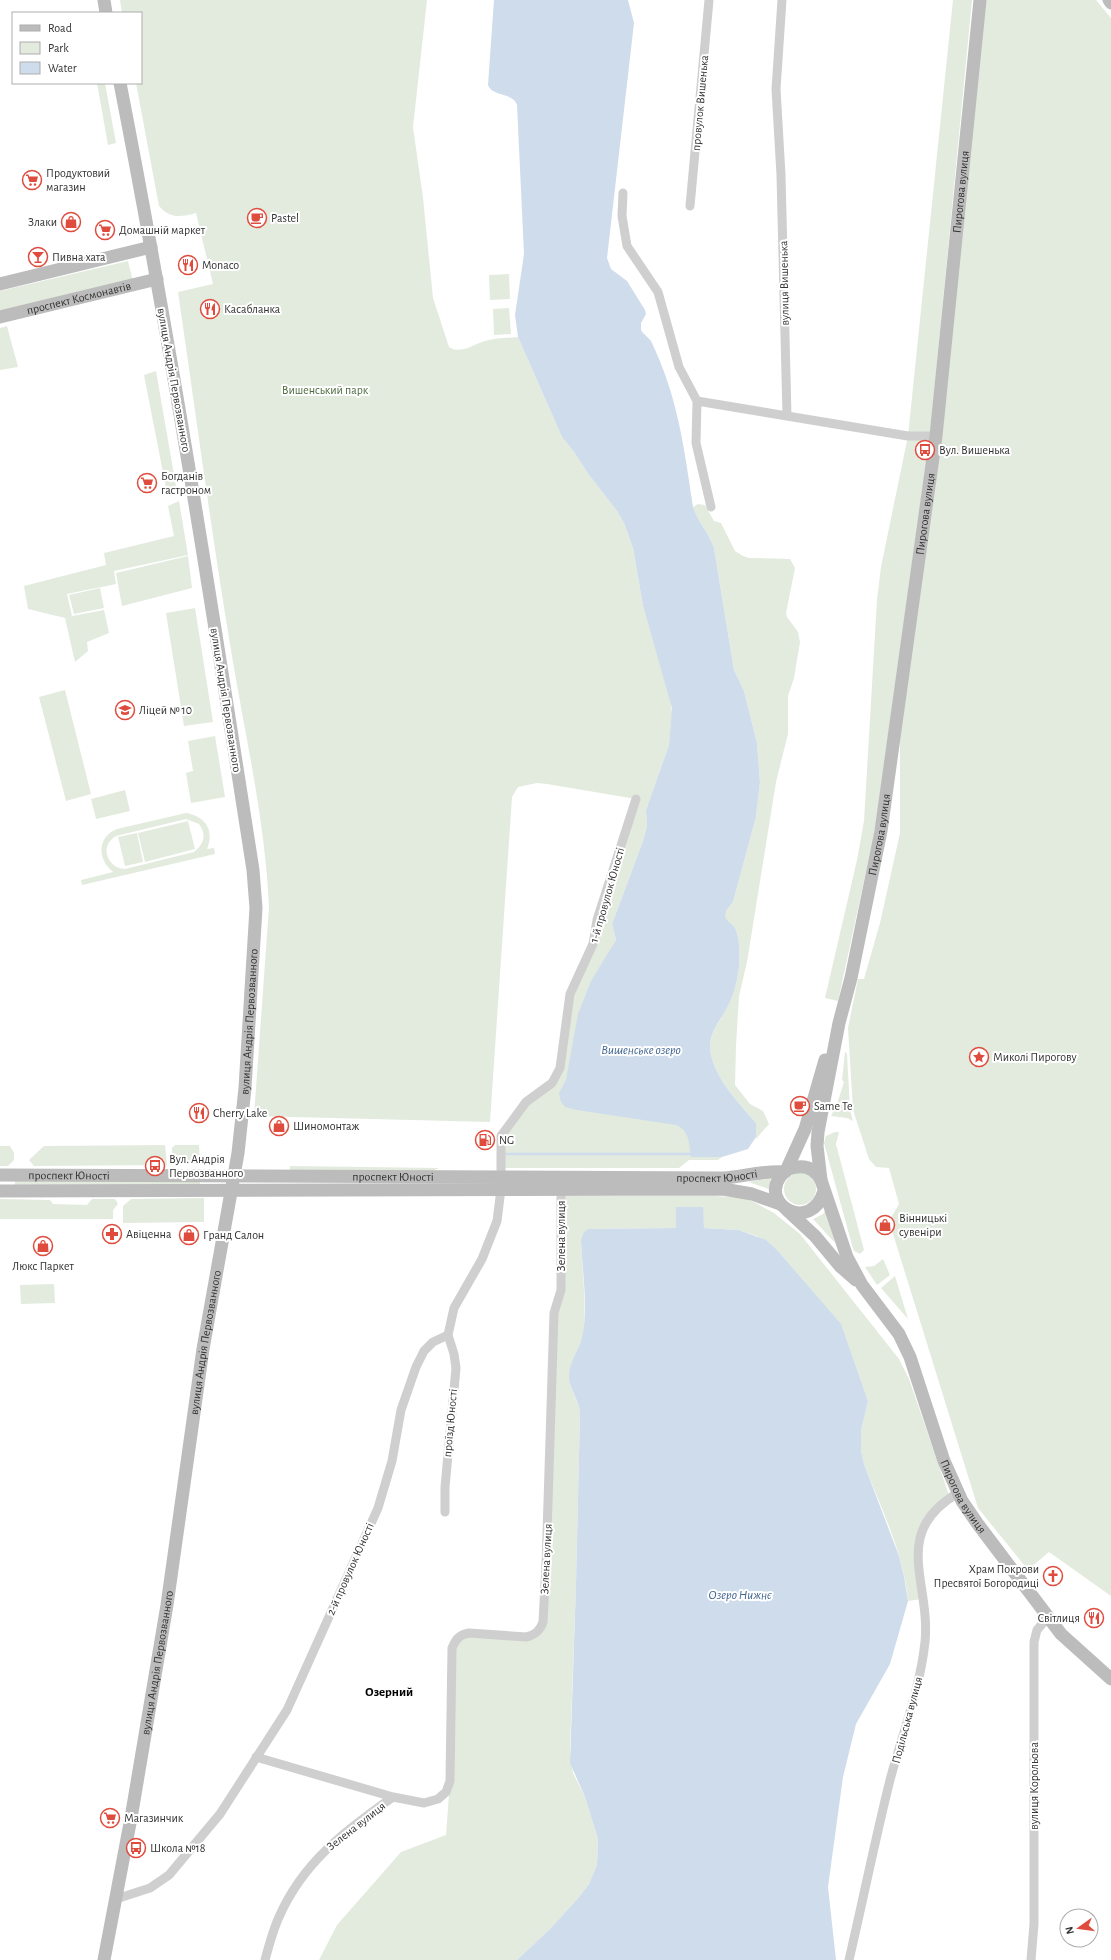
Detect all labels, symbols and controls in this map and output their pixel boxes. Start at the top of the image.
legend [12,12,142,84]
text: Road [48,22,72,34]
text: Park [48,42,69,54]
street label: провулок Вишенька [690,54,711,152]
text: Water [48,62,77,74]
street label: Пирогова вулиця [951,150,971,234]
place label: Продуктовий магазин [46,167,110,193]
supermarket icon: Продуктовий магазин [21,169,43,191]
cafe icon: Pastel [246,207,268,229]
shop icon: Злаки [60,211,82,233]
place label: Pastel [271,212,299,224]
place label: Злаки [28,216,57,228]
supermarket icon: Домашній маркет [94,219,116,241]
place label: Домашній маркет [119,224,206,236]
street label: вулиця Вишенька [777,240,792,326]
bar icon: Пивна хата [27,246,49,268]
place label: Пивна хата [52,251,106,263]
restaurant icon: Monaco [177,254,199,276]
place label: Monaco [202,259,239,271]
street label: проспект Космонавтів [25,279,133,316]
restaurant icon: Касабланка [199,298,221,320]
place label: Касабланка [224,303,281,315]
street label: вулиця Андрія Первозванного [154,307,193,453]
park label: Вишенський парк [282,384,369,396]
bus stop icon: Вул. Вишенька [914,439,936,461]
place label: Вул. Вишенька [939,444,1010,457]
place label: Богданів гастроном [161,470,211,496]
supermarket icon: Богданів гастроном [136,472,158,494]
street label: Пирогова вулиця [913,472,937,556]
street label: вулиця Андрія Первозванного [208,627,243,773]
school or university icon: Ліцей № 10 [114,699,136,721]
place label: Ліцей № 10 [139,704,192,716]
street label: Пирогова вулиця [866,793,892,877]
street label: 1-й провулок Юності [588,846,627,944]
street label: вулиця Андрія Первозванного [238,948,260,1095]
water label: Вишенське озеро [601,1044,681,1057]
place icon: Миколі Пирогову [968,1046,990,1068]
place label: Миколі Пирогову [993,1051,1077,1064]
cafe icon: Same Te [789,1095,811,1117]
place label: Same Te [814,1100,853,1112]
restaurant icon: Cherry Lake [188,1102,210,1124]
place label: Cherry Lake [213,1107,267,1120]
shop icon: Шиномонтаж [268,1115,290,1137]
place label: Шиномонтаж [293,1120,360,1132]
fuel station icon: NG [474,1129,496,1151]
place label: NG [499,1134,514,1146]
place label: Вул. Андрія Первозванного [169,1153,243,1179]
bus stop icon: Вул. Андрія Первозванного [144,1155,166,1177]
street label: проспект Юності [676,1167,758,1184]
street label: проспект Юності [28,1169,110,1181]
street label: проспект Юності [352,1170,434,1183]
street label: Зелена вулиця [555,1201,568,1271]
place label: Вінницькі сувеніри [899,1212,947,1239]
shop icon: Вінницькі сувеніри [874,1214,896,1236]
pharmacy icon: Авіценна [101,1223,123,1245]
shop icon: Гранд Салон [178,1224,200,1246]
place label: Авіценна [126,1228,172,1240]
place label: Гранд Салон [203,1229,264,1241]
shop icon: Люкс Паркет [32,1235,54,1257]
place label: Люкс Паркет [12,1260,74,1272]
street label: вулиця Андрія Первозванного [188,1269,223,1415]
street label: проїзд Юності [441,1388,459,1458]
street label: Пирогова вулиця [938,1458,989,1536]
street label: 2-й провулок Юності [324,1521,377,1617]
street label: Зелена вулиця [538,1523,555,1595]
place label: Храм Покрови Пресвятої Богородиці [934,1563,1039,1589]
church icon: Храм Покрови Пресвятої Богородиці [1042,1565,1064,1587]
water label: Озеро Нижнє [708,1589,772,1602]
street label: вулиця Андрія Первозванного [139,1590,175,1736]
restaurant icon: Світлиця [1083,1607,1105,1629]
place label: Світлиця [1038,1612,1080,1624]
street label: Подільська вулиця [890,1675,925,1765]
district label: Озерний [365,1686,413,1699]
street label: вулиця Корольова [1028,1742,1041,1830]
street label: Зелена вулиця [324,1799,388,1853]
supermarket icon: Магазинчик [99,1807,121,1829]
place label: Магазинчик [124,1812,184,1824]
bus stop icon: Школа №18 [125,1837,147,1859]
place label: Школа №18 [150,1842,206,1854]
north arrow [1059,1908,1099,1948]
text: N [1064,1925,1076,1935]

